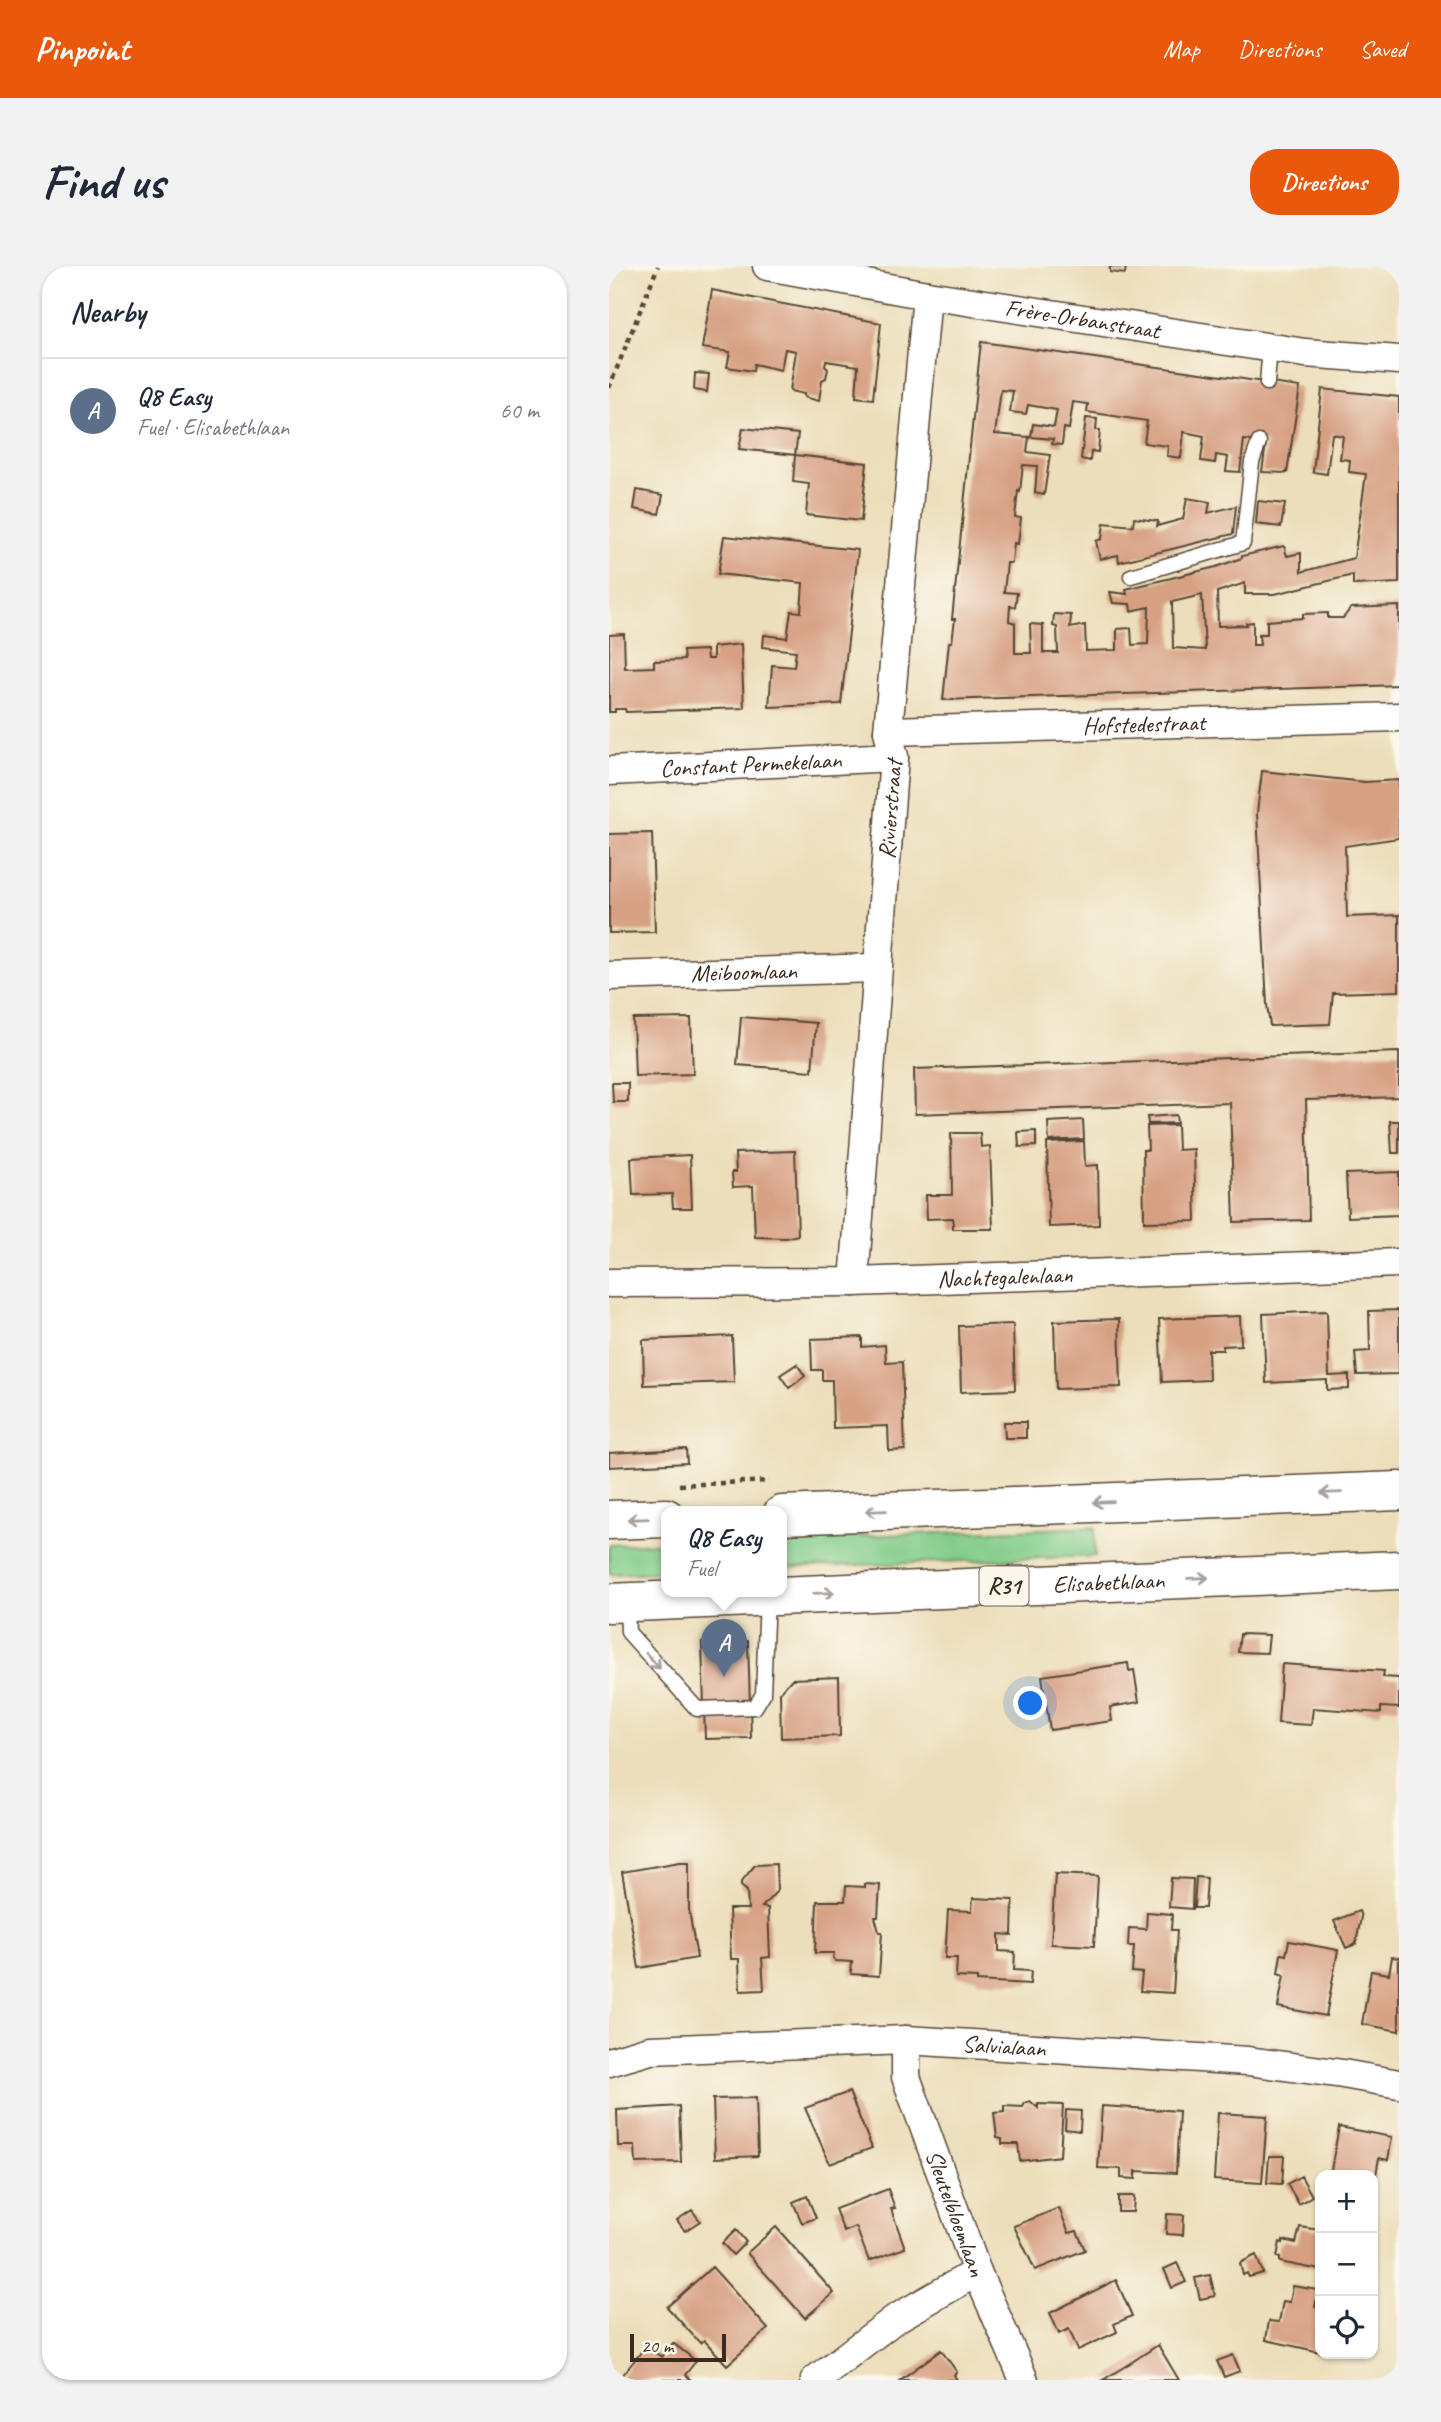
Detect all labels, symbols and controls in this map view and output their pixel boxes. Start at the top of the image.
text: Pinpoint [35,28,129,70]
text: Map [1163,34,1200,64]
text: Directions [1238,34,1321,64]
text: Saved [1359,34,1406,64]
button: Directions [1250,149,1399,215]
text: Find us [42,151,164,213]
street label: Frère-Orbanstraat [1003,292,1164,346]
text: Nearby [70,293,146,331]
text: Q8 Easy [137,380,211,413]
text: A [87,396,99,425]
text: 60 m [500,396,539,425]
text: Fuel · Elisabethlaan [137,413,289,442]
street label: Hofstedestraat [1082,707,1208,741]
street label: Constant Permekelaan [659,745,843,783]
street label: Rivierstraat [871,756,909,860]
street label: Meiboomlaan [690,955,799,989]
street label: Nachtegalenlaan [937,1259,1073,1294]
one-way arrow [1320,1487,1343,1500]
one-way arrow [1092,1496,1115,1509]
one-way arrow [865,1504,888,1517]
popup [661,1506,787,1597]
one-way arrow [626,1512,649,1526]
text: Q8 Easy [687,1521,761,1554]
text: Fuel [687,1554,717,1583]
street label: Elisabethlaan [1052,1565,1166,1599]
road number: R31 [979,1567,1029,1606]
one-way arrow [1186,1572,1209,1585]
one-way arrow [812,1587,835,1600]
pin: A [701,1619,747,1677]
one-way arrow [645,1652,662,1669]
your location [1013,1686,1047,1720]
street label: Salvialaan [961,2028,1048,2064]
street label: Sleutelbloemlaan [919,2146,992,2281]
map controls [1315,2170,1378,2359]
button: + [1315,2170,1378,2233]
button: − [1315,2233,1378,2296]
button: locate [1315,2296,1378,2359]
scale bar [630,2331,726,2363]
text: 20 m [641,2334,673,2358]

